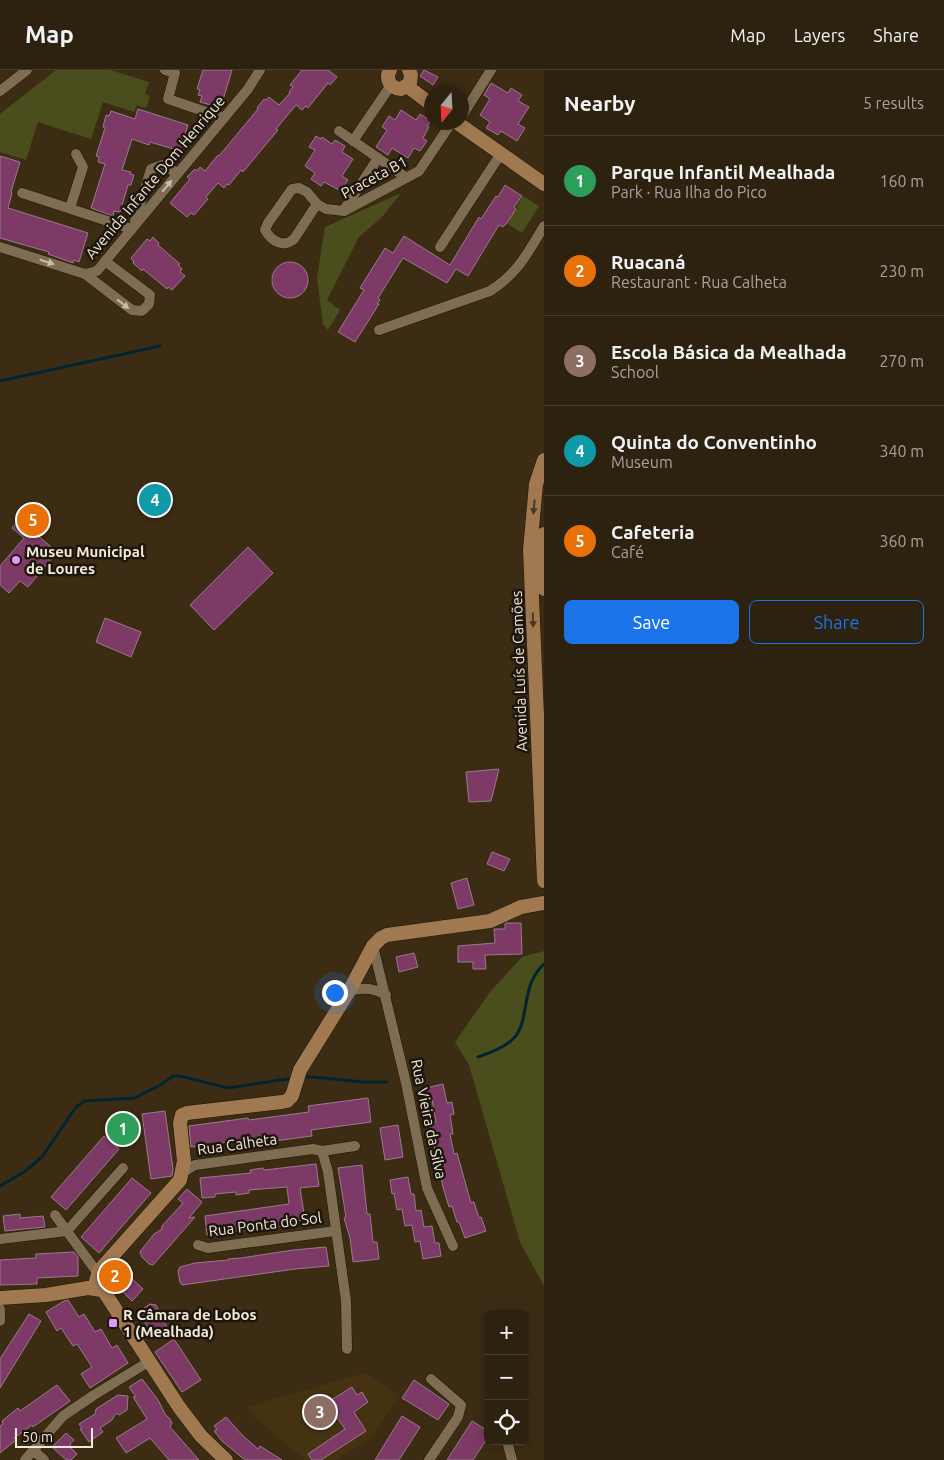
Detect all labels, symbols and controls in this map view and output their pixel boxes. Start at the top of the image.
text: Map [25,21,74,48]
text: Map [730,25,766,45]
text: Layers [794,25,845,45]
text: Share [873,25,919,45]
north arrow [424,85,469,130]
text: Nearby [564,91,635,115]
street label: Avenida Infante Dom Henrique [82,92,228,262]
text: 5 results [863,94,924,112]
street label: Praceta B1 [338,152,410,202]
text: Parque Infantil Mealhada [611,161,835,183]
text: 1 [575,172,585,190]
text: 160 m [879,172,924,190]
one-way arrow [161,181,173,193]
text: Park · Rua Ilha do Pico [611,183,767,201]
text: Ruacaná [611,251,685,273]
one-way arrow [39,258,54,266]
text: 2 [575,262,585,280]
text: 230 m [879,262,924,280]
text: Restaurant · Rua Calheta [611,273,787,291]
one-way arrow [117,298,130,309]
text: Escola Básica da Mealhada [611,341,847,363]
text: 3 [575,352,585,370]
text: 270 m [879,352,924,370]
text: School [611,363,659,381]
text: Quinta do Conventinho [611,431,817,453]
text: 4 [575,442,585,460]
text: 340 m [879,442,924,460]
text: Museum [611,453,673,471]
pin: 4 [139,481,171,519]
one-way arrow [530,500,538,516]
pin: 5 [17,501,49,539]
text: Cafeteria [611,521,695,543]
text: 5 [575,532,585,550]
text: 360 m [879,532,924,550]
place label: Museu Municipal de Loures [26,543,145,577]
text: Café [611,543,644,561]
marker: Museu Municipal de Loures [10,554,22,566]
street label: Avenida Luís de Camões [508,590,530,752]
button: Save [564,600,739,644]
button: Share [749,600,924,644]
one-way arrow [529,613,537,629]
your location [322,980,348,1006]
street label: Rua Vieira da Silva [408,1058,450,1180]
pin: 1 [107,1110,139,1148]
street label: Rua Calheta [196,1130,278,1158]
street label: Rua Ponta do Sol [208,1209,323,1239]
pin: 2 [99,1257,131,1295]
place label: R Câmara de Lobos 1 (Mealhada) [123,1306,257,1340]
map controls [484,1310,529,1445]
button: + [484,1310,529,1355]
marker: R Câmara de Lobos 1 (Mealhada) [107,1317,119,1329]
button: − [484,1355,529,1400]
pin: 3 [304,1393,336,1431]
button: locate [484,1400,529,1445]
scale bar [15,1425,92,1448]
text: 50 m [22,1429,53,1445]

